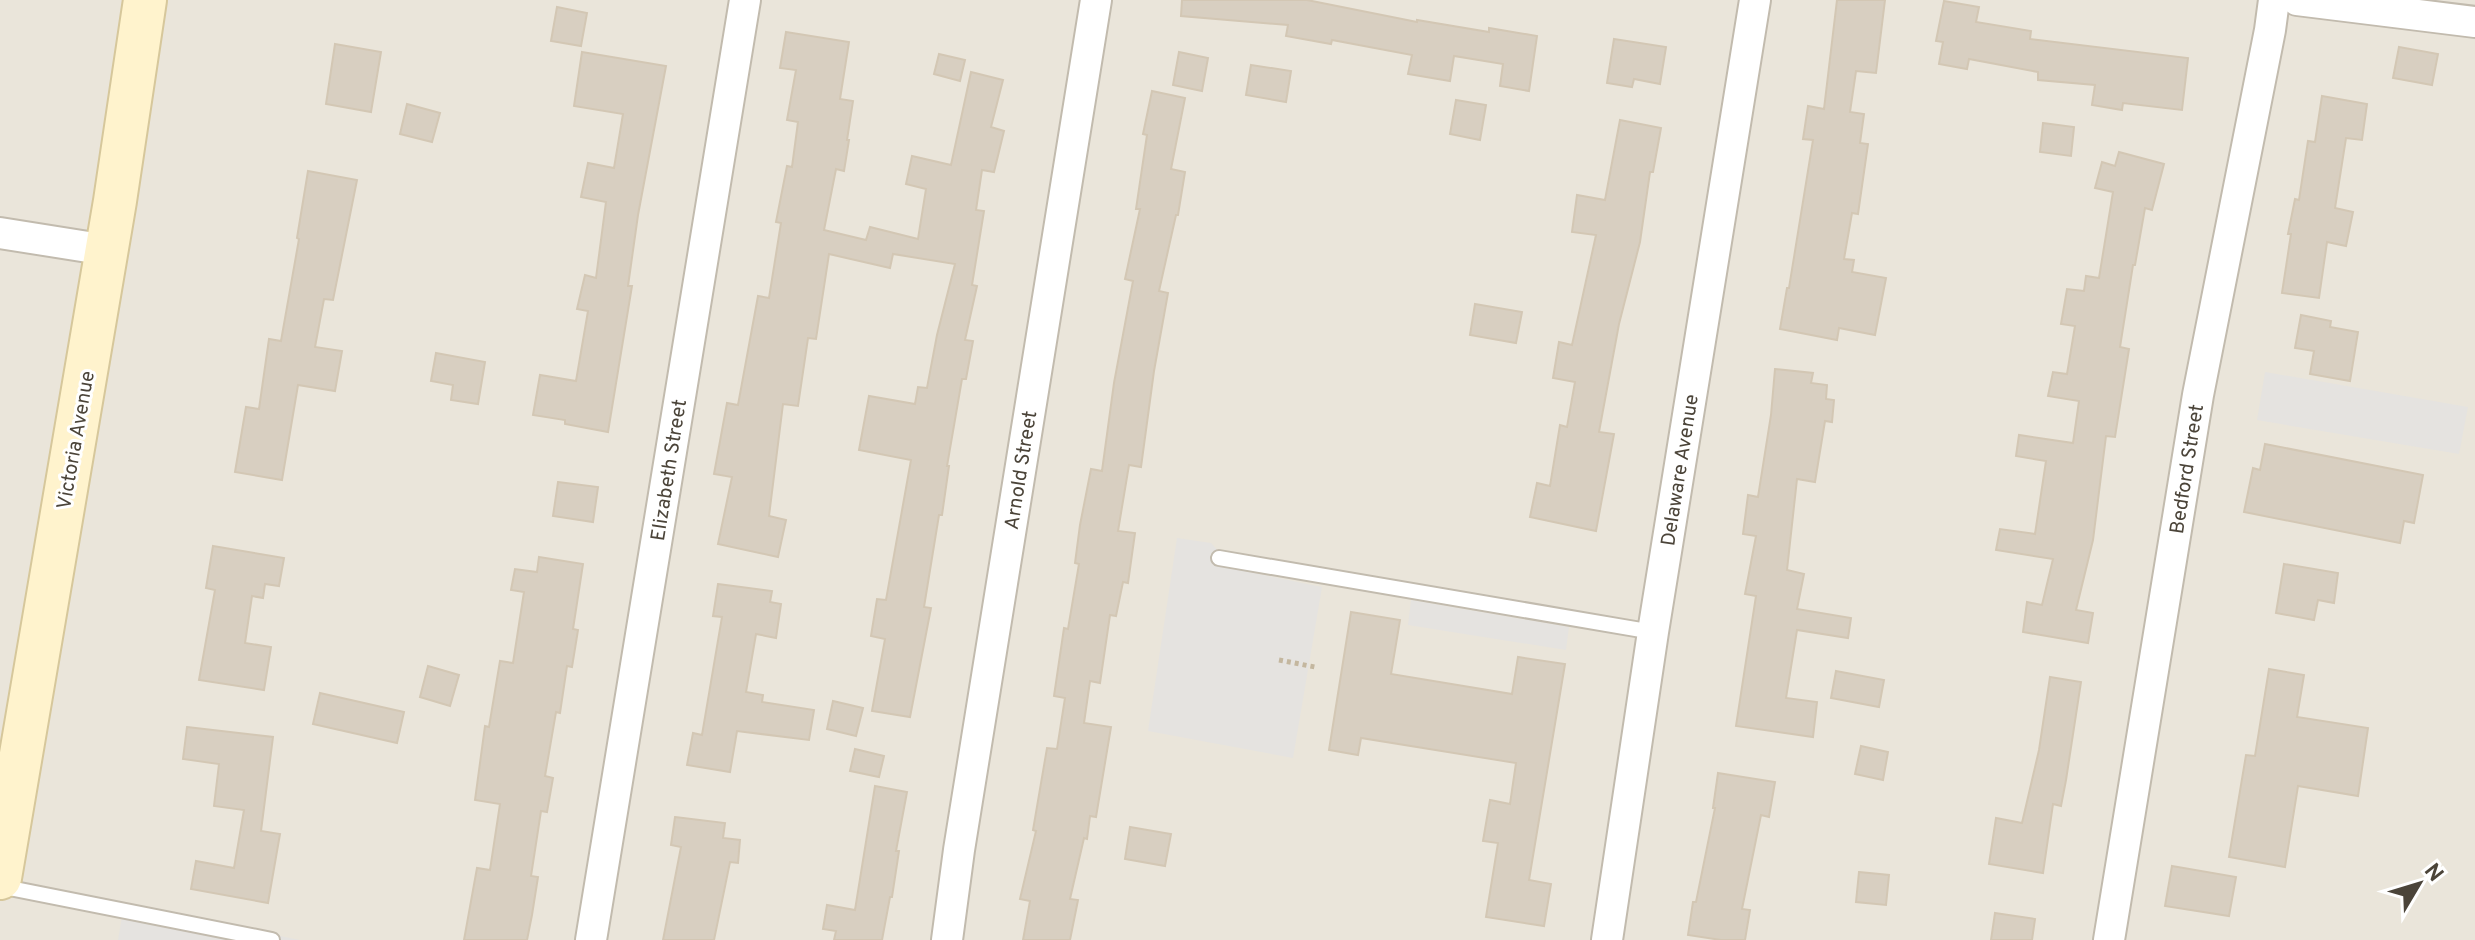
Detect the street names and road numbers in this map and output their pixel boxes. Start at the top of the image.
street label: Victoria Avenue [52,369,102,512]
street label: Delaware Avenue [1656,392,1706,548]
street label: Elizabeth Street [646,398,694,543]
street label: Bedford Street [2165,403,2211,536]
street label: Arnold Street [1000,409,1044,532]

